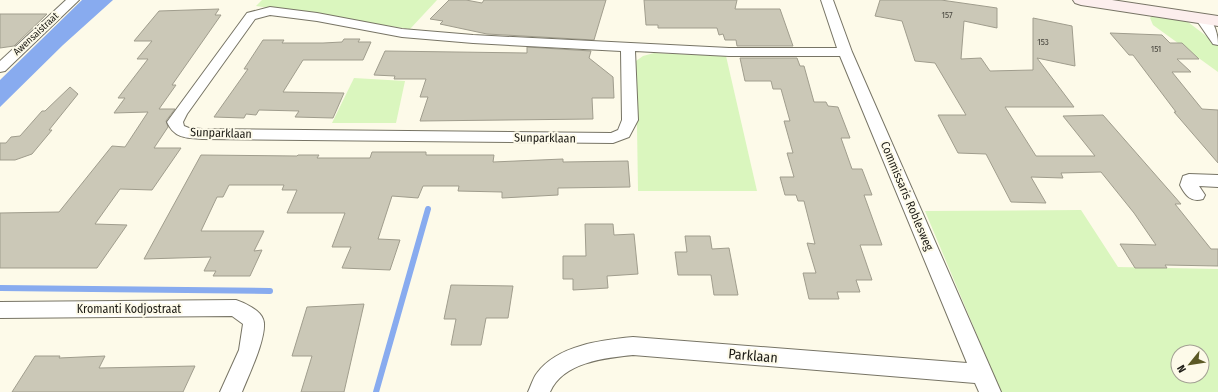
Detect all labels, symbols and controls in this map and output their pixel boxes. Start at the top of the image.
street label: Awensaistraat [11,10,62,58]
house number: 157 [941,10,953,20]
house number: 153 [1037,37,1049,47]
house number: 151 [1151,44,1161,54]
street label: Sunparklaan [190,125,252,141]
street label: Sunparklaan [514,130,576,146]
street label: Commissaris Roblesweg [878,139,936,253]
street label: Kromanti Kodjostraat [77,302,181,316]
north arrow [1170,344,1210,384]
street label: Parklaan [728,345,778,367]
text: N [1174,363,1189,375]

